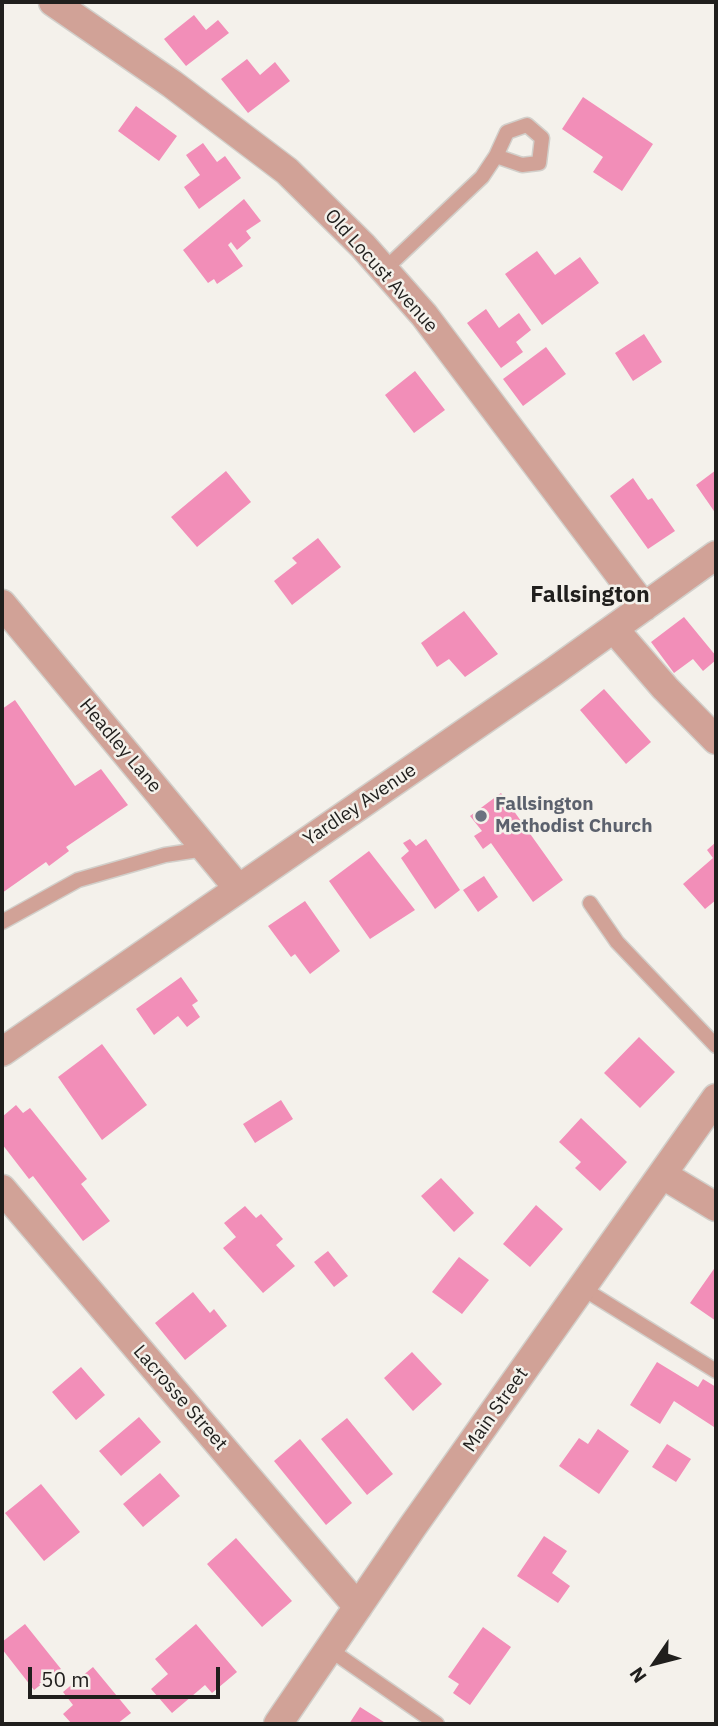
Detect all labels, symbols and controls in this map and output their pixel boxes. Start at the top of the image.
street label: Old Locust Avenue [320,205,442,337]
district label: Fallsington [530,581,650,609]
street label: Headley Lane [74,694,166,798]
street label: Yardley Avenue [299,759,421,851]
place label: Fallsington Methodist Church [495,794,652,838]
marker: Fallsington Methodist Church [473,808,489,824]
street label: Lacrosse Street [128,1341,232,1455]
street label: Main Street [459,1363,533,1457]
north arrow [620,1628,690,1698]
scale bar [32,1652,224,1696]
text: N [624,1663,652,1688]
text: 50 m [41,1665,90,1693]

